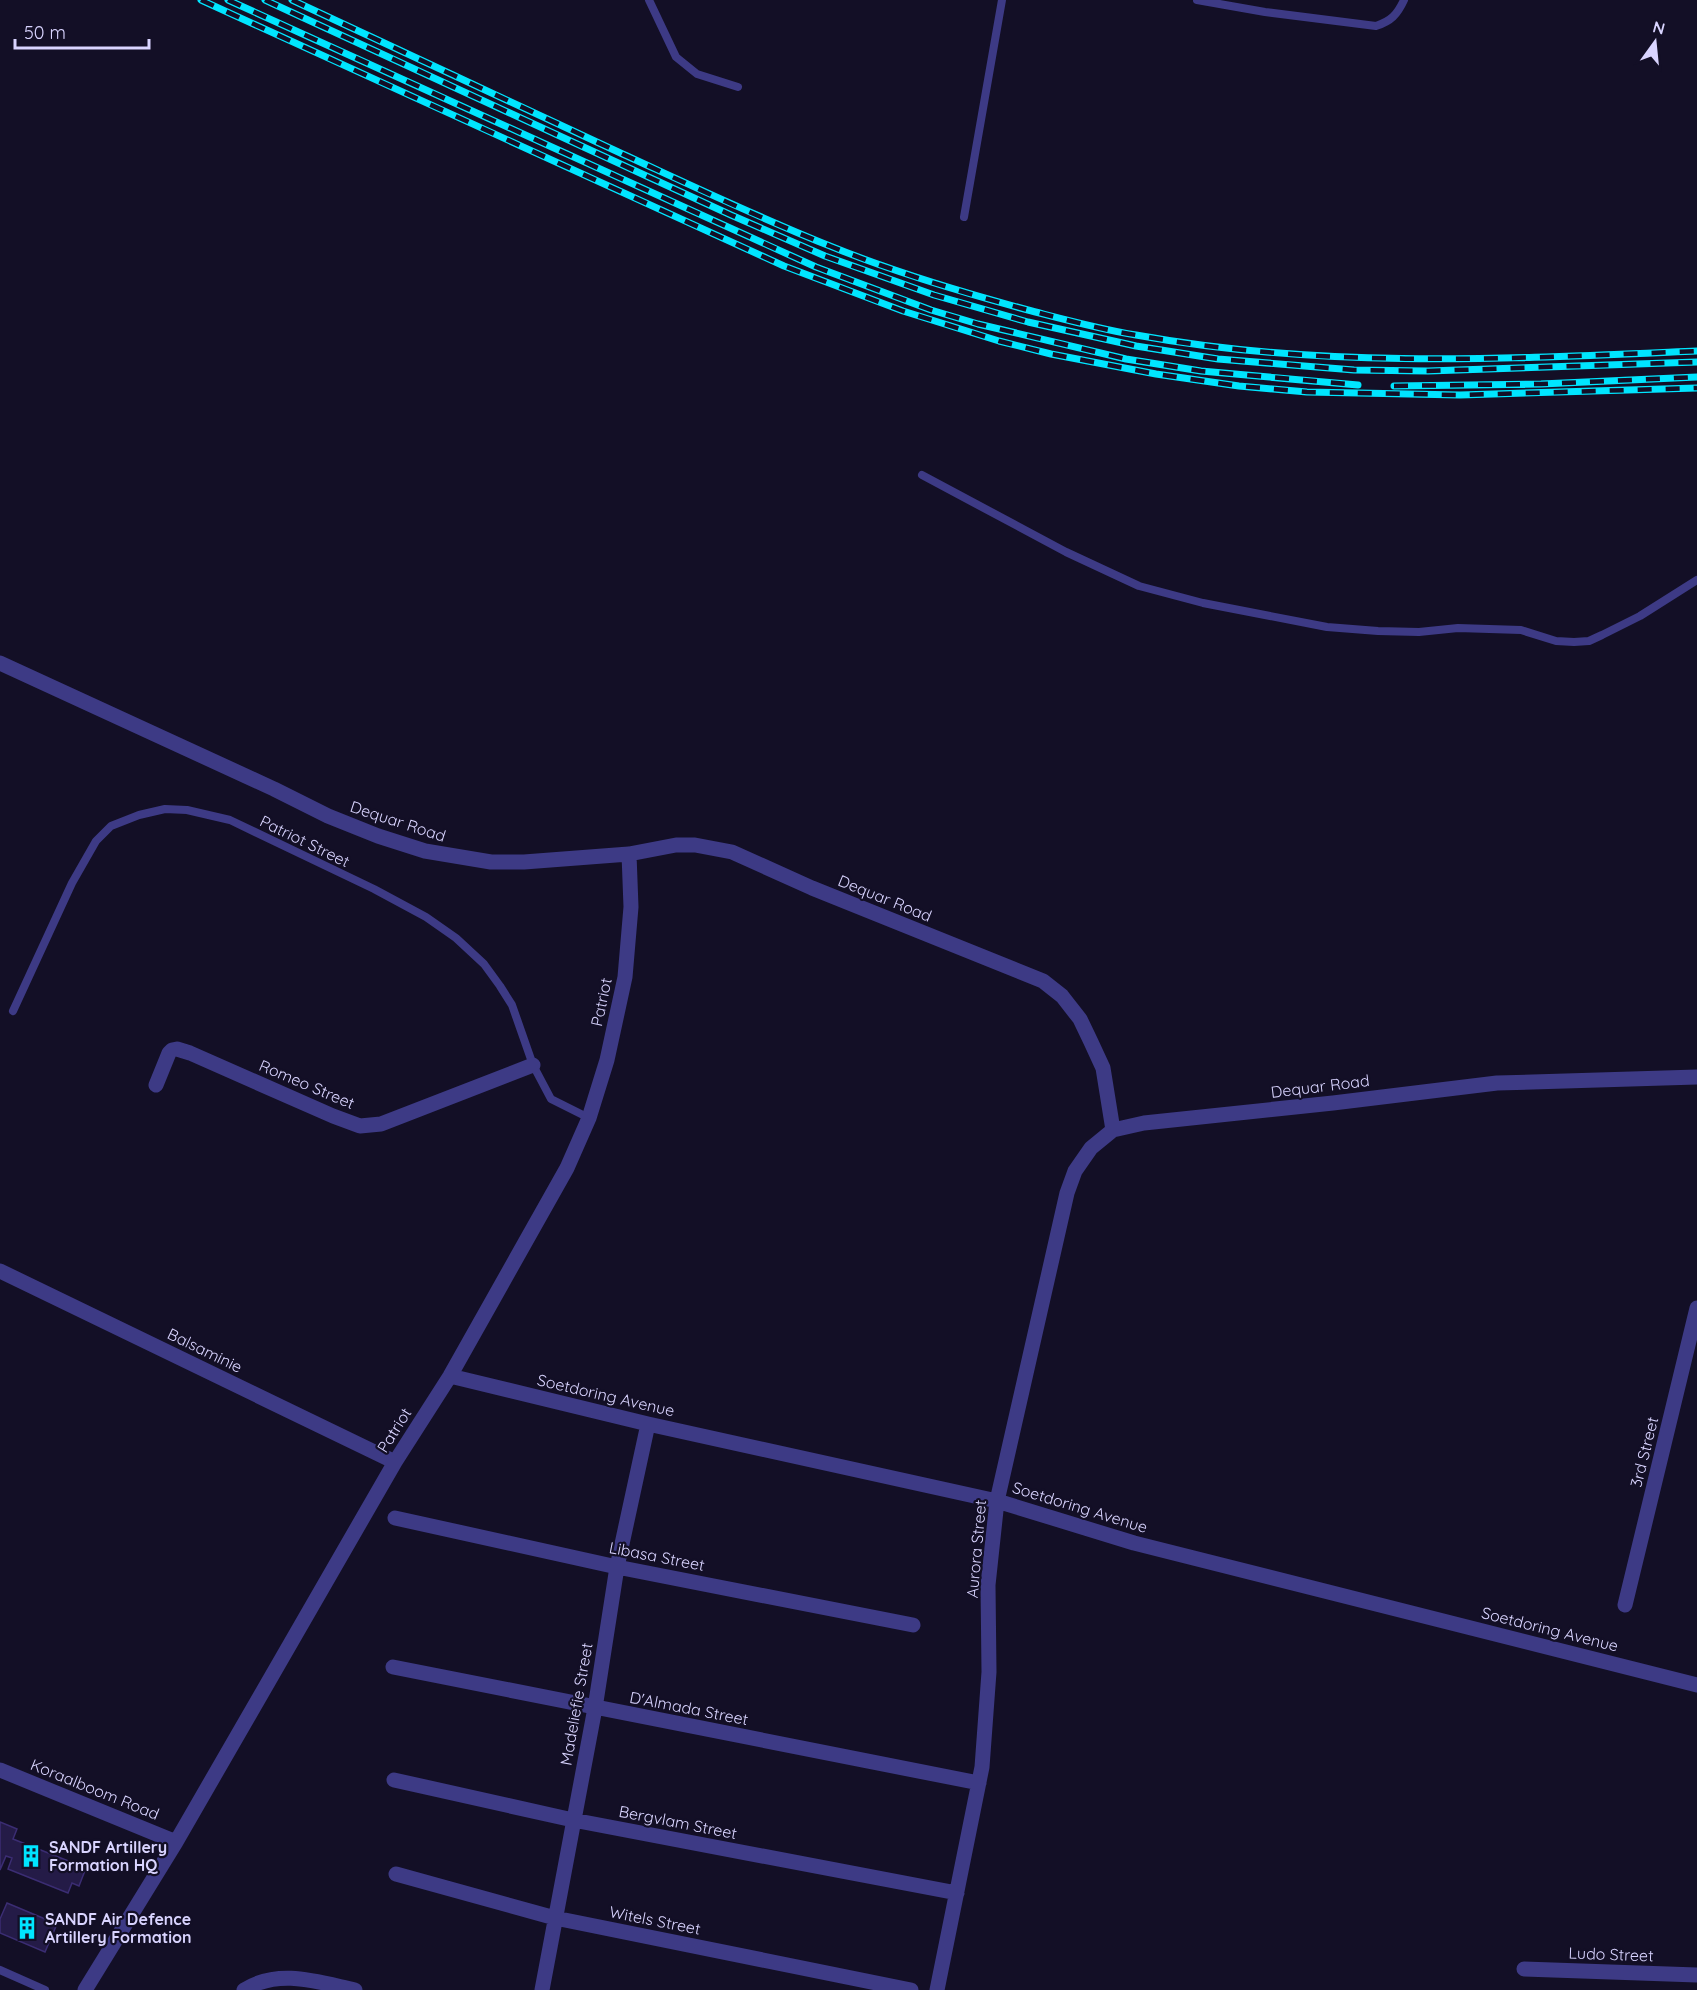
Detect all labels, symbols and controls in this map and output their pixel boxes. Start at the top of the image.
scale bar [15,12,148,50]
north arrow [1625,12,1685,72]
text: N [1651,16,1667,39]
text: 50 m [24,21,66,44]
street label: Dequar Road [348,796,448,846]
street label: Patriot Street [257,811,353,871]
street label: Dequar Road [835,870,935,926]
street label: Patriot [586,976,616,1028]
street label: Romeo Street [256,1055,358,1113]
street label: Dequar Road [1269,1070,1371,1102]
street label: Balsaminie [164,1323,246,1377]
street label: Soetdoring Avenue [535,1369,677,1421]
street label: Patriot [372,1404,416,1456]
street label: 3rd Street [1626,1415,1662,1489]
street label: Soetdoring Avenue [1010,1477,1150,1537]
street label: Aurora Street [962,1499,990,1599]
street label: Libasa Street [608,1537,706,1575]
street label: Soetdoring Avenue [1480,1602,1620,1656]
street label: Madeliefie Street [555,1641,597,1767]
street label: D'Almada Street [628,1687,750,1729]
street label: Koraalboom Road [28,1754,162,1824]
street label: Bergvlam Street [617,1801,739,1843]
place label: SANDF Artillery Formation HQ [49,1837,167,1875]
building icon: SANDF Artillery Formation HQ [18,1843,44,1869]
street label: Witels Street [608,1901,702,1939]
place label: SANDF Air Defence Artillery Formation [45,1909,192,1947]
building icon: SANDF Air Defence Artillery Formation [14,1915,40,1941]
street label: Ludo Street [1568,1943,1654,1965]

